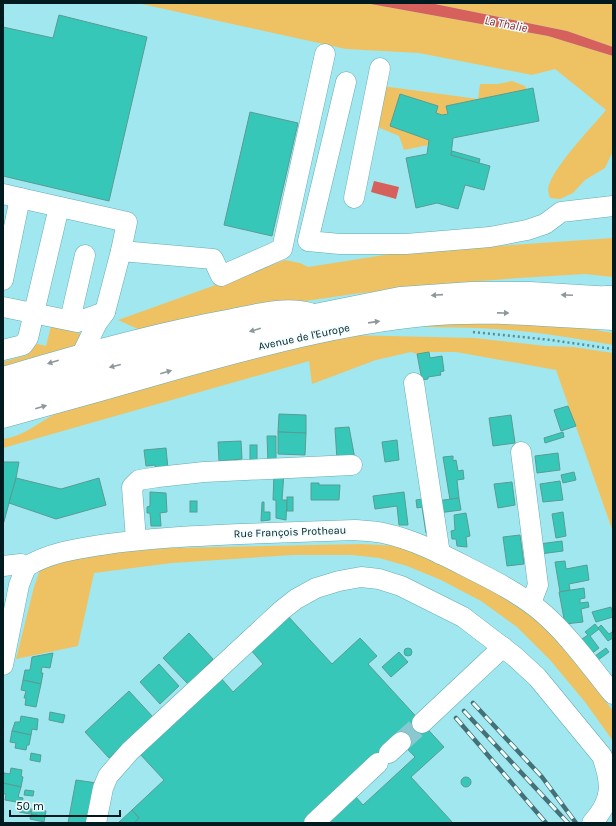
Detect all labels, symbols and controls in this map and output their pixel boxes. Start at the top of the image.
water label: La Thalie [483,13,529,35]
one-way arrow [431,292,443,299]
one-way arrow [560,292,573,298]
one-way arrow [497,310,510,316]
one-way arrow [368,319,380,325]
street label: Avenue de l'Europe [257,321,351,353]
one-way arrow [249,327,261,333]
one-way arrow [46,359,58,365]
one-way arrow [109,363,121,369]
one-way arrow [160,369,172,375]
one-way arrow [35,404,47,410]
street label: Rue François Protheau [233,524,347,540]
scale bar [10,792,120,818]
text: 50 m [16,799,44,813]

